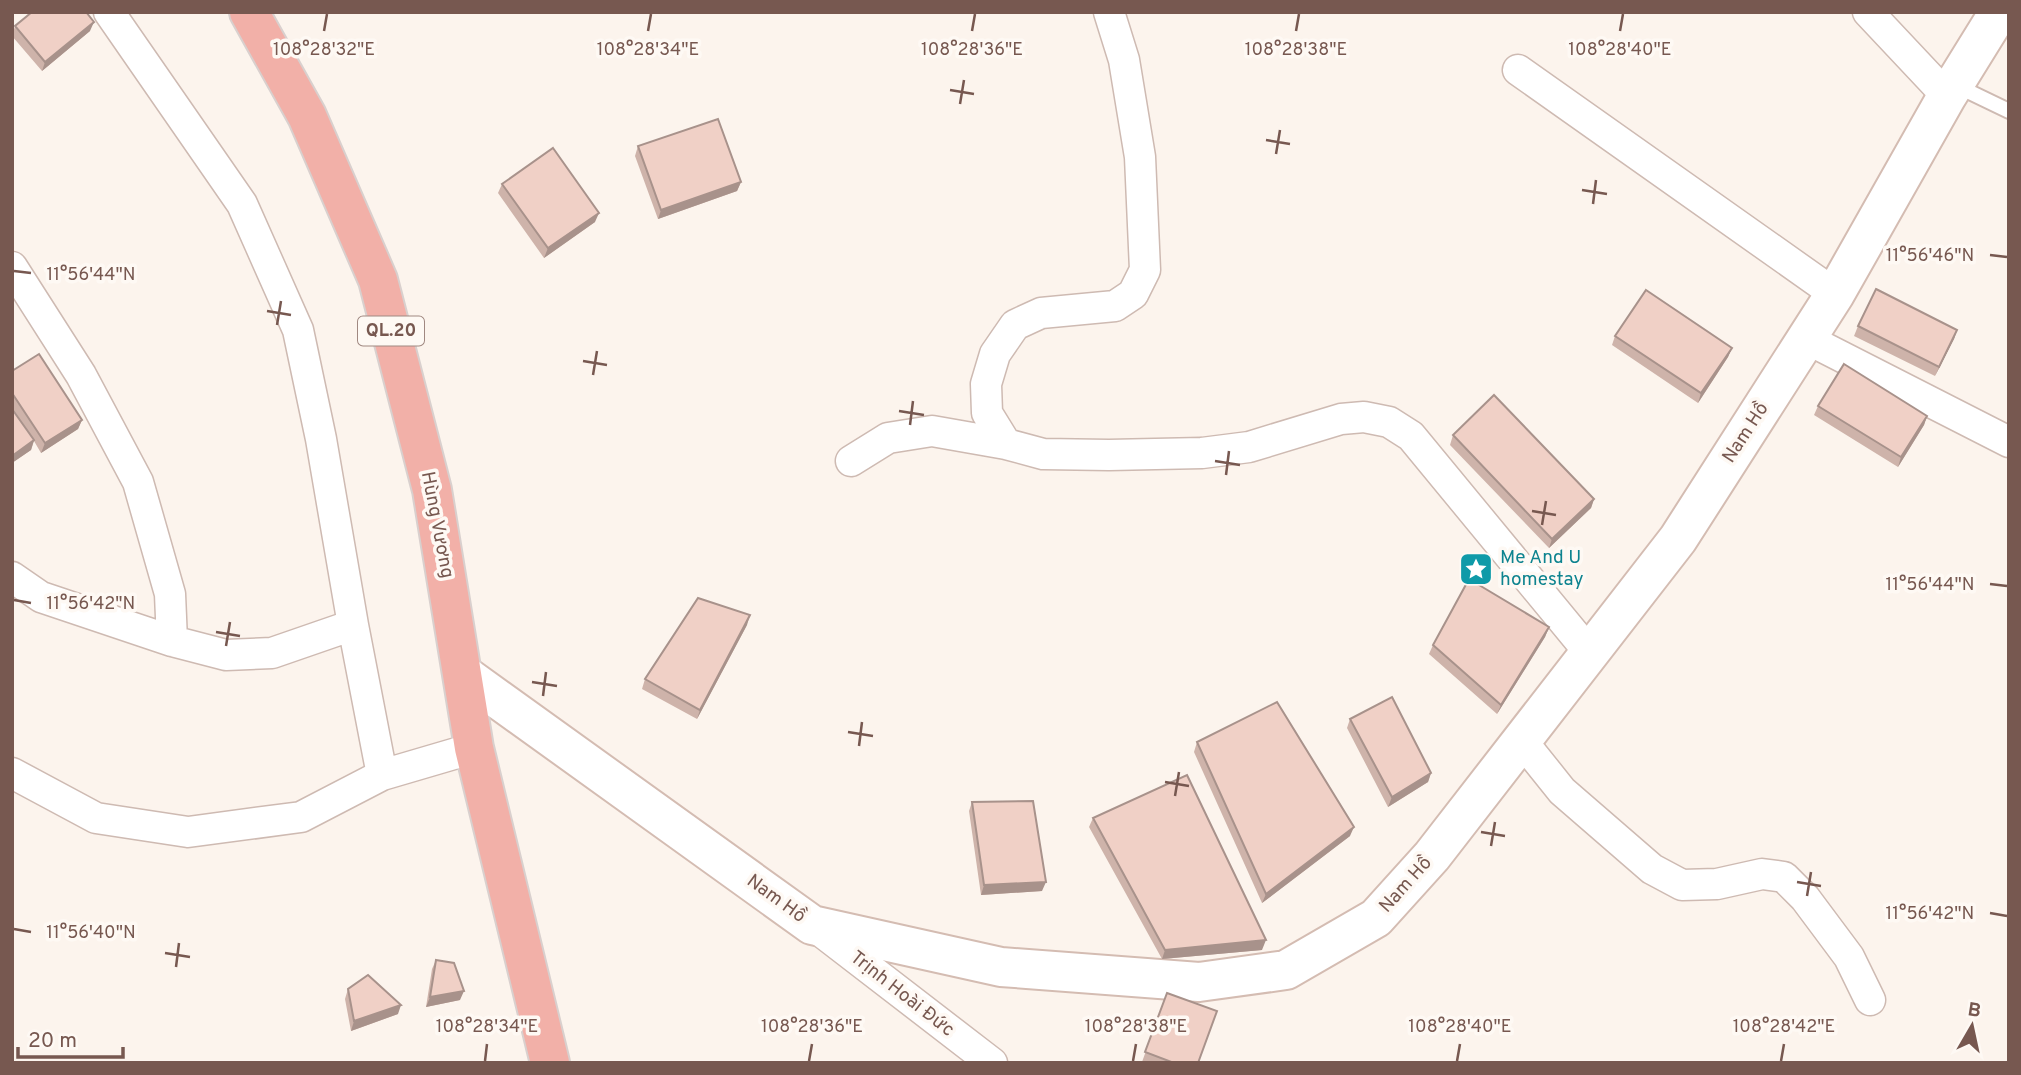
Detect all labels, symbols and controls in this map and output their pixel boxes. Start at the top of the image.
text: 108°28'32"E [273,39,375,62]
text: 108°28'34"E [597,39,699,62]
text: 108°28'36"E [921,39,1023,62]
text: 108°28'38"E [1245,39,1347,62]
text: 108°28'40"E [1568,39,1672,62]
text: 11°56'46"N [1886,245,1974,268]
text: 11°56'44"N [47,264,135,287]
road number: QL.20 [358,316,424,346]
street label: Nam Hồ [1718,398,1774,468]
street label: Hùng Vương [415,470,459,580]
place label: Me And U homestay [1500,546,1584,592]
place icon: Me And U homestay [1457,550,1495,588]
text: 11°56'44"N [1886,574,1974,597]
text: 11°56'42"N [47,593,135,616]
street label: Nam Hồ [1374,852,1438,918]
street label: Nam Hồ [742,869,810,929]
text: 11°56'42"N [1886,903,1974,926]
text: 11°56'40"N [46,922,136,945]
street label: Trịnh Hoài Đức [845,946,959,1042]
north arrow [1937,991,2007,1061]
text: B [1966,998,1983,1024]
scale bar [18,1016,122,1060]
text: 108°28'34"E [436,1016,538,1039]
text: 108°28'36"E [761,1016,863,1039]
text: 108°28'38"E [1085,1016,1187,1039]
text: 108°28'40"E [1408,1016,1512,1039]
text: 108°28'42"E [1733,1016,1835,1039]
text: 20 m [28,1028,77,1055]

